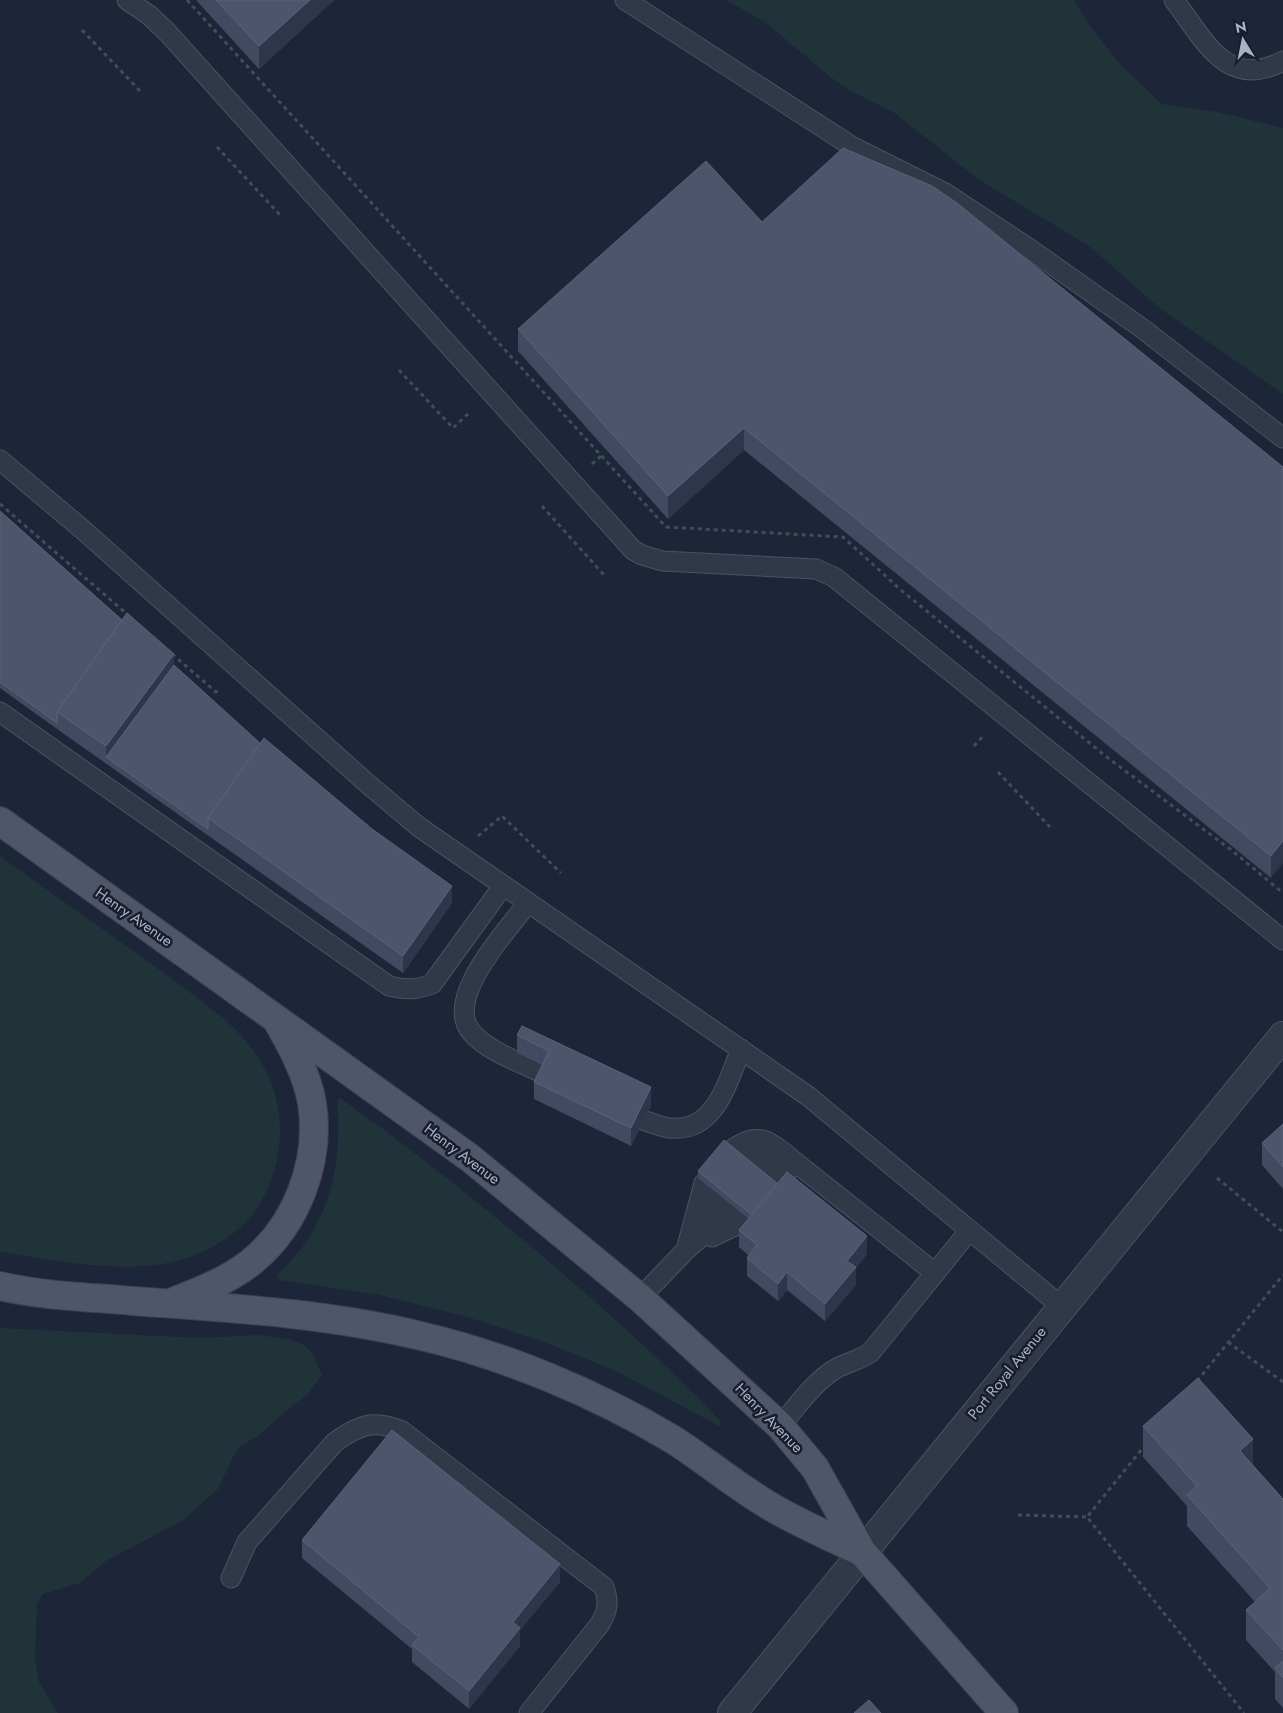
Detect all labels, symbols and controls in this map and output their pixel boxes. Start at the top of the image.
north arrow [1218,15,1268,65]
text: N [1234,16,1248,38]
street label: Henry Avenue [91,882,177,952]
street label: Henry Avenue [420,1118,505,1190]
street label: Port Royal Avenue [963,1322,1052,1424]
street label: Henry Avenue [730,1378,808,1458]

